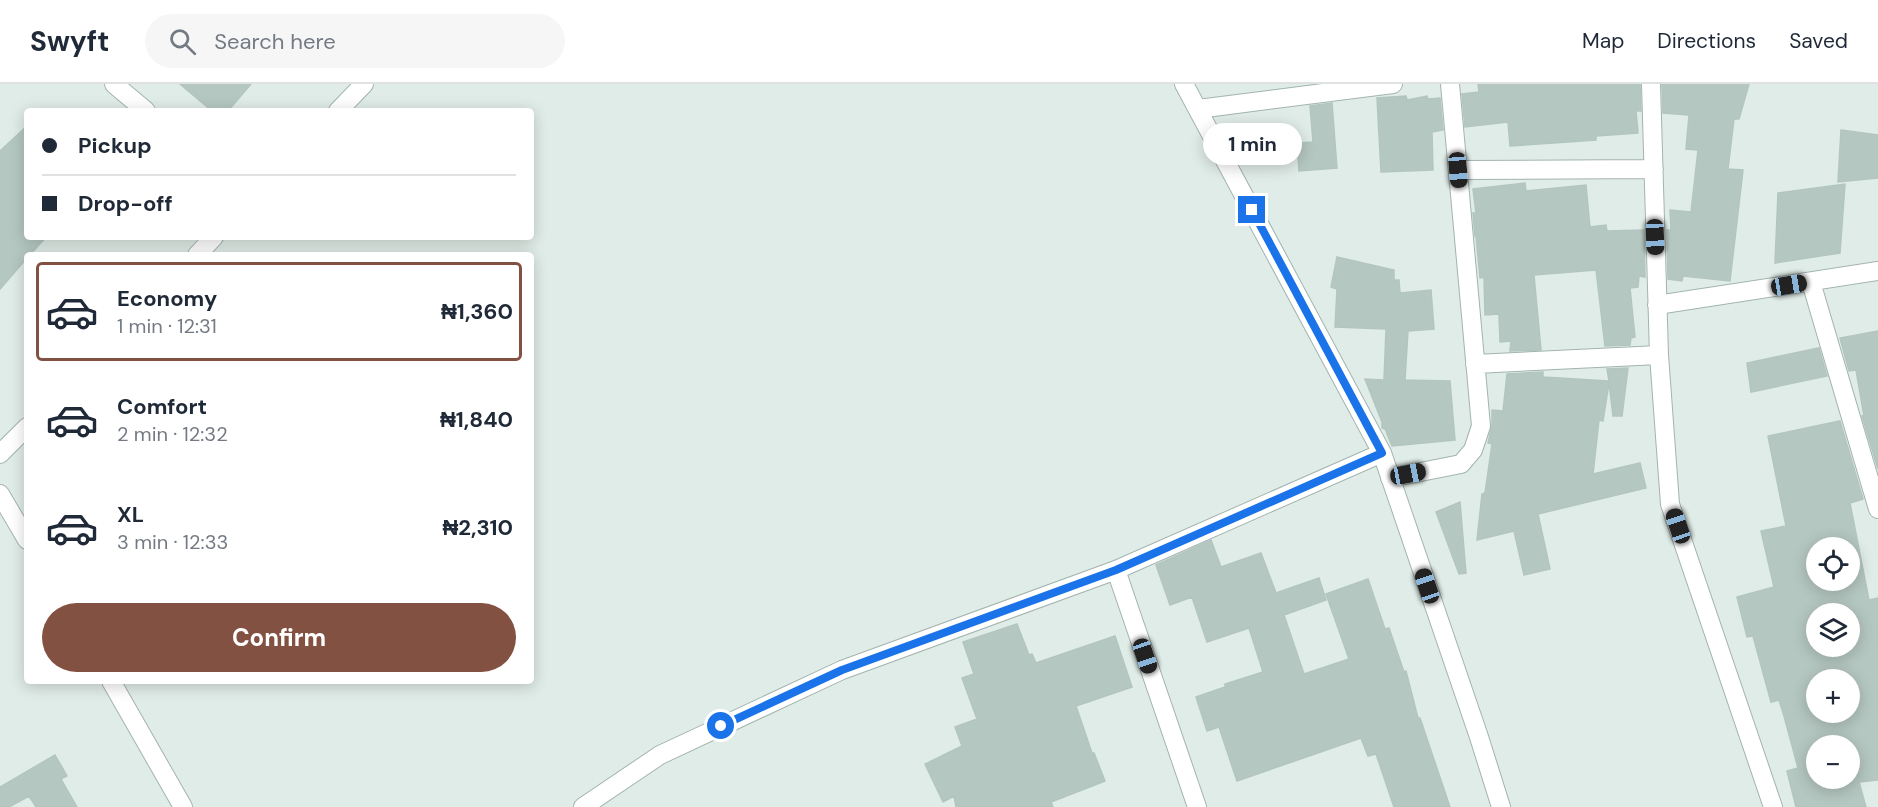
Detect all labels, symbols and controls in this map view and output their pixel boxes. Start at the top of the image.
search box [145,14,565,68]
text: Swyft [30,23,109,60]
icon: search [166,25,199,58]
text: Search here [214,27,336,56]
text: Map [1582,27,1624,55]
text: Directions [1657,27,1756,55]
text: Saved [1789,27,1848,55]
callout: 1 min [1202,123,1302,165]
text: Pickup [78,131,152,160]
text: 1 min [1228,131,1277,157]
car [1447,151,1469,189]
text: Drop-off [78,189,173,218]
route end [1238,196,1265,223]
car [1645,219,1665,255]
car [1770,273,1808,297]
text: Economy [117,284,217,313]
icon: car [45,285,99,339]
text: ₦1,360 [441,297,513,326]
text: 1 min · 12:31 [117,313,217,339]
text: Comfort [117,392,207,421]
icon: car [45,393,99,447]
text: ₦1,840 [440,405,513,434]
text: 2 min · 12:32 [117,421,228,447]
car [1389,462,1427,486]
text: XL [117,500,144,529]
icon: car [45,501,99,555]
car [1664,506,1692,546]
text: ₦2,310 [442,513,513,542]
text: 3 min · 12:33 [117,529,228,555]
map controls [1806,537,1860,789]
button: locate [1806,537,1860,591]
car [1413,566,1441,606]
button: Confirm [42,603,516,672]
button: layers [1806,603,1860,657]
car [1131,636,1159,676]
button: + [1806,669,1860,723]
route start [707,712,734,739]
button: − [1806,735,1860,789]

